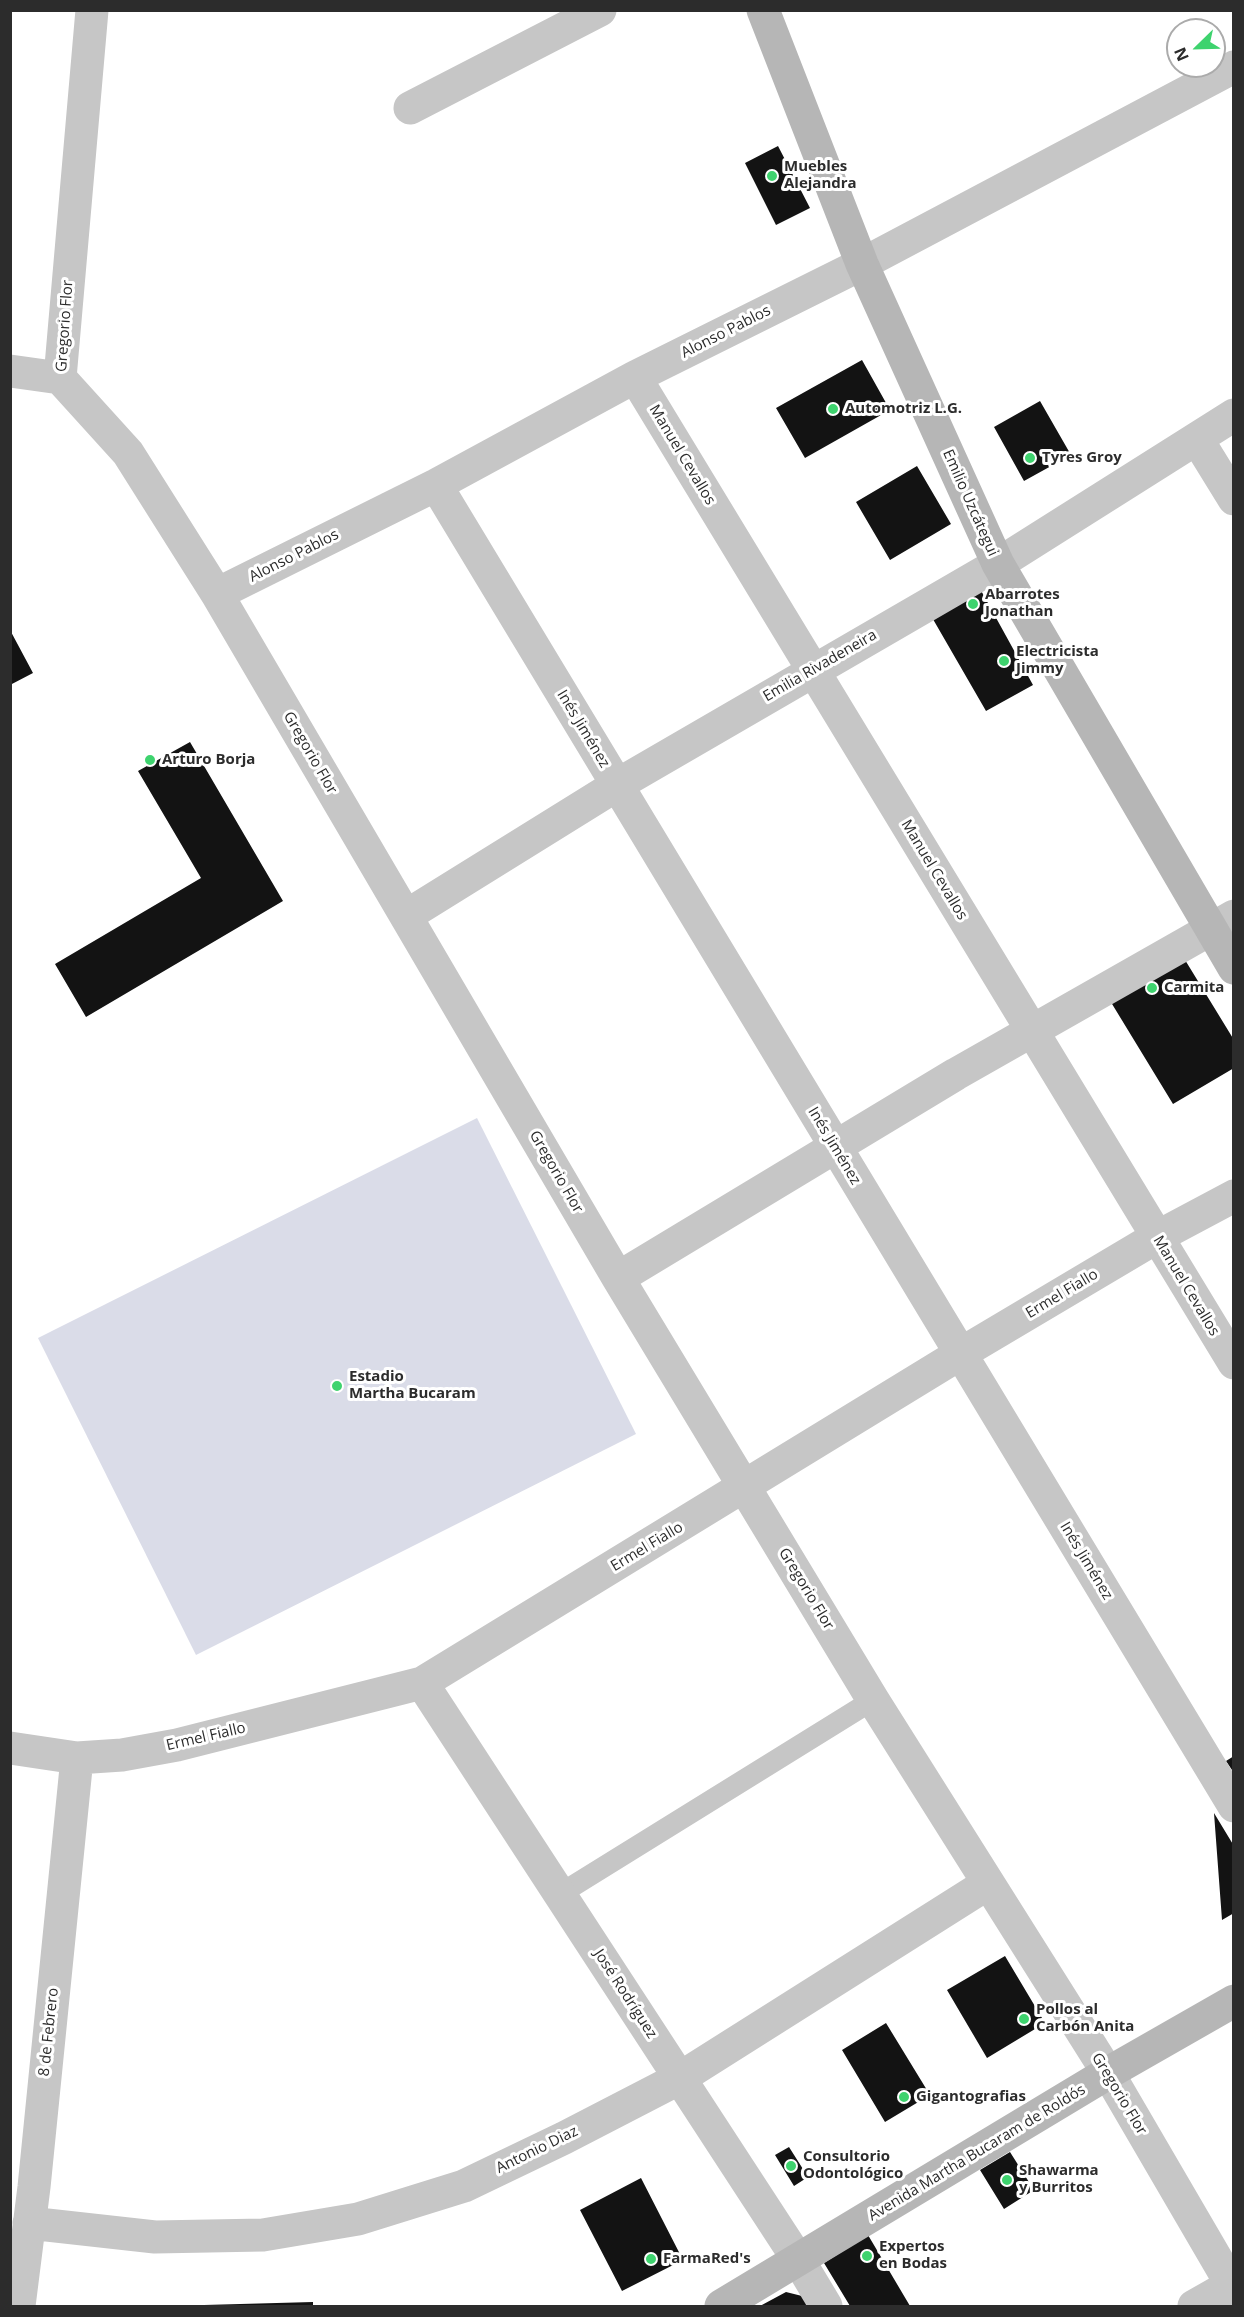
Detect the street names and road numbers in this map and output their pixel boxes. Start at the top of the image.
street label: Gregorio Flor [53,279,77,373]
street label: Alonso Pablos [678,302,774,362]
street label: Manuel Cevallos [645,402,719,508]
street label: Emilio Uzcátegui [938,447,1002,559]
street label: Alonso Pablos [246,526,342,586]
street label: Emilia Rivadeneira [760,626,880,706]
street label: Inés Jiménez [553,687,613,771]
street label: Gregorio Flor [279,709,341,797]
street label: Manuel Cevallos [897,817,971,923]
street label: Inés Jiménez [804,1104,864,1188]
street label: Gregorio Flor [525,1128,587,1216]
street label: Manuel Cevallos [1149,1233,1223,1339]
street label: Ermel Fiallo [1023,1265,1101,1323]
street label: Ermel Fiallo [608,1518,686,1576]
street label: Inés Jiménez [1056,1519,1116,1603]
street label: Gregorio Flor [775,1545,837,1633]
street label: Ermel Fiallo [165,1719,247,1755]
street label: José Rodríguez [589,1946,661,2042]
street label: 8 de Febrero [35,1987,63,2077]
street label: Gregorio Flor [1088,2050,1150,2138]
street label: Avenida Martha Bucaram de Roldós [865,2081,1089,2225]
street label: Antonio Diaz [493,2122,581,2178]

